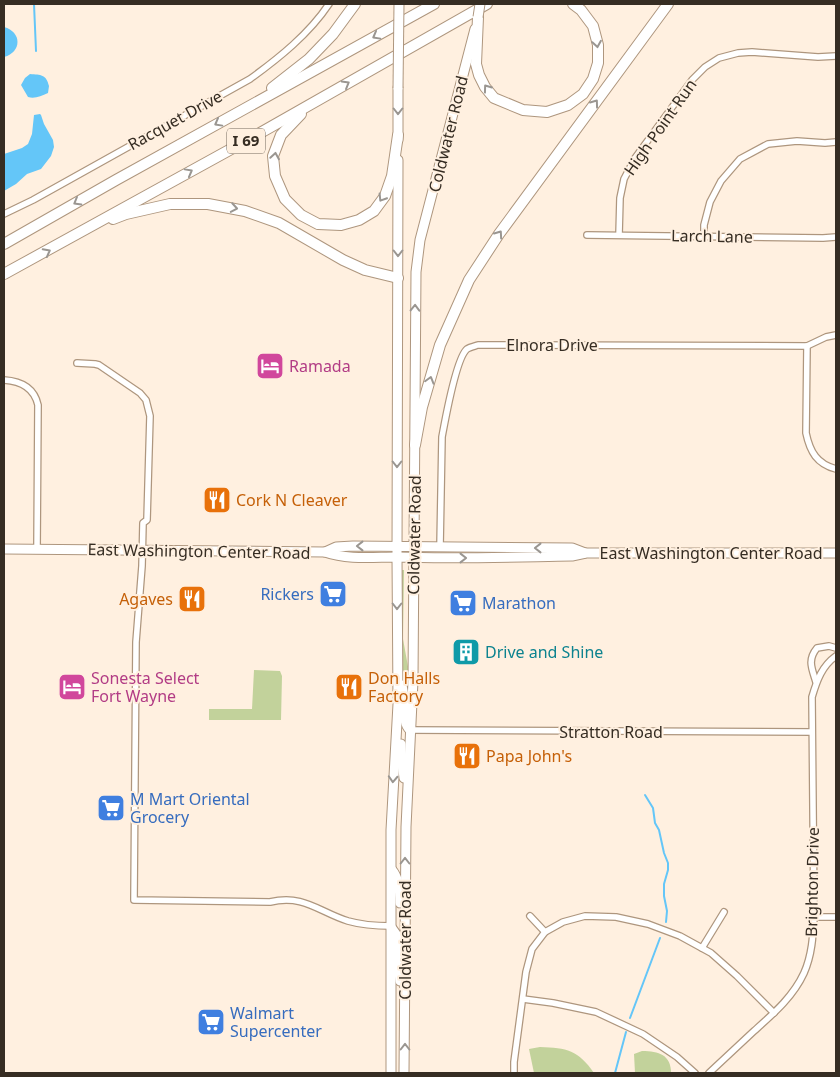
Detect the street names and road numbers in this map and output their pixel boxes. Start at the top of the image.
street label: Coldwater Road [423,73,473,195]
street label: High Point Run [619,74,701,180]
street label: Racquet Drive [124,85,226,155]
road number: I 69 [227,128,265,154]
street label: Larch Lane [671,224,753,248]
street label: Elnora Drive [506,334,598,356]
street label: Coldwater Road [402,475,426,595]
street label: East Washington Center Road [87,538,311,564]
street label: East Washington Center Road [600,542,822,564]
street label: Stratton Road [559,721,663,743]
street label: Brighton Drive [800,827,824,937]
street label: Coldwater Road [394,880,416,1000]

